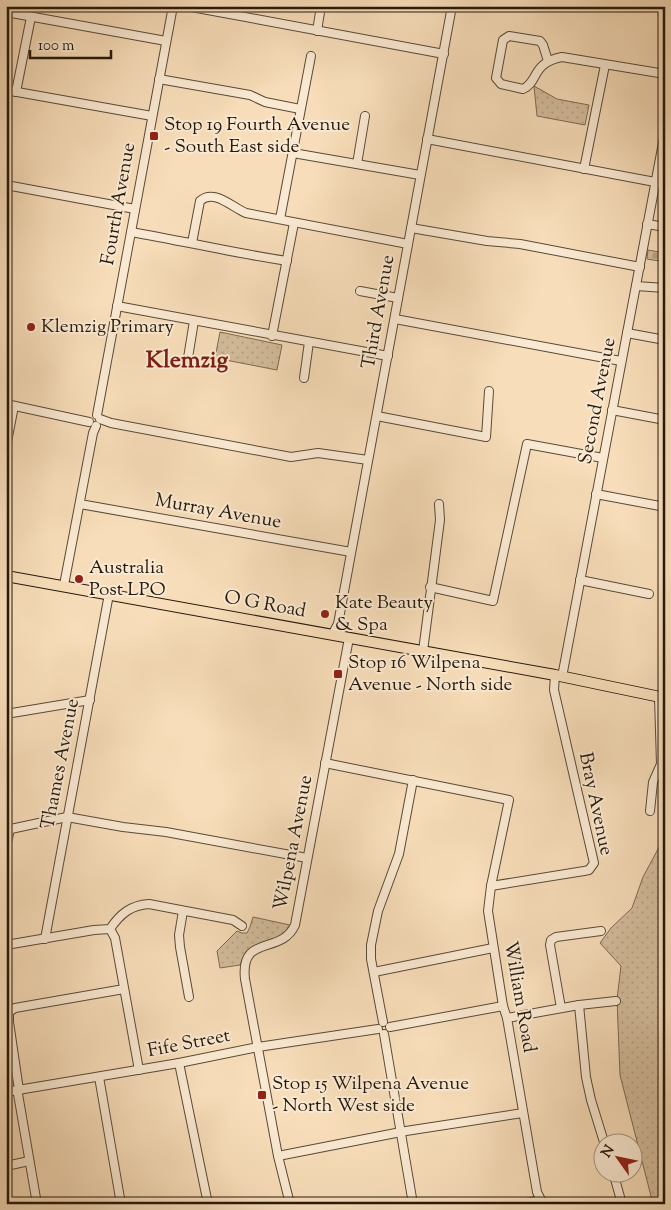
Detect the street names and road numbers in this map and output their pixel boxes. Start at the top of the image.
street label: Fourth Avenue [95,141,143,267]
street label: Third Avenue [356,253,402,371]
street label: Second Avenue [572,335,624,467]
street label: Murray Avenue [153,488,283,536]
street label: O G Road [222,585,308,626]
street label: Thames Avenue [35,696,87,832]
street label: Bray Avenue [571,750,619,858]
street label: Wilpena Avenue [268,773,320,913]
street label: William Road [496,939,542,1055]
street label: Fife Street [145,1023,233,1065]

